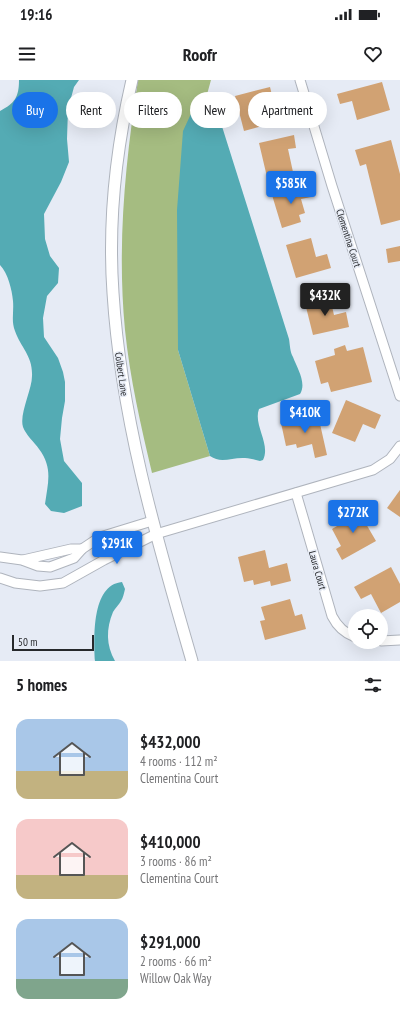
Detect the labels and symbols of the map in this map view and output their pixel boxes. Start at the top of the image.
pin: $585K [263,171,319,205]
street label: Clementina Court [333,208,364,269]
pin: $432K [297,283,353,317]
street label: Colbert Lane [112,351,131,397]
pin: $410K [277,400,333,434]
pin: $272K [325,500,381,534]
pin: $291K [89,531,145,565]
street label: Laura Court [306,549,329,591]
scale bar [12,633,94,652]

